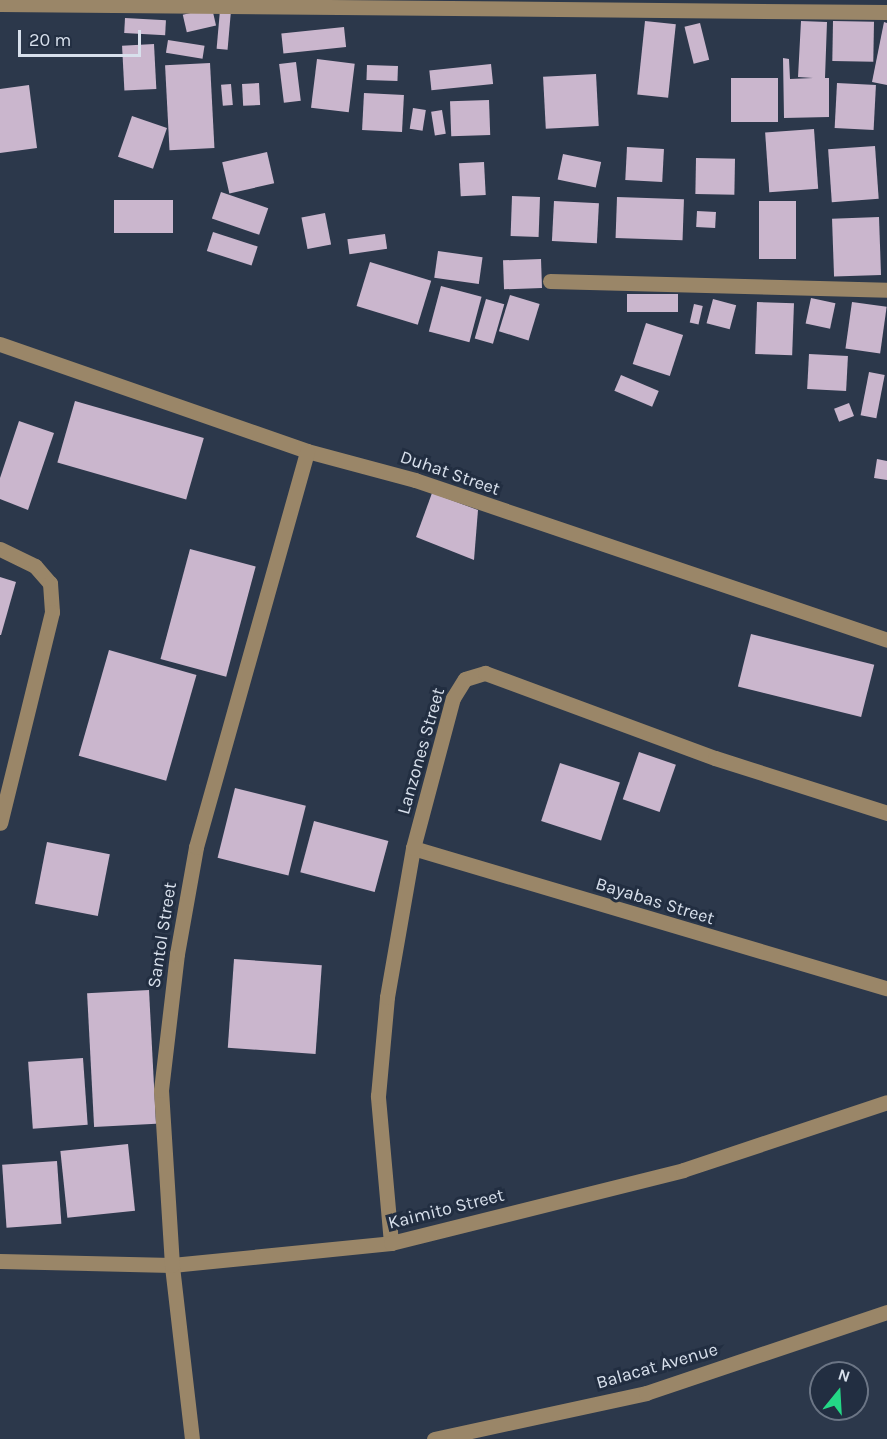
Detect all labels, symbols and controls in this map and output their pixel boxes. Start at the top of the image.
scale bar [21,18,144,56]
text: 20 m [29,29,71,51]
street label: Duhat Street [397,446,503,500]
street label: Lanzones Street [393,685,449,817]
street label: Bayabas Street [593,873,717,929]
street label: Santol Street [143,880,181,990]
street label: Kaimito Street [386,1184,506,1234]
street label: Balacat Avenue [594,1338,720,1394]
north arrow [809,1361,869,1421]
text: N [836,1364,852,1386]

